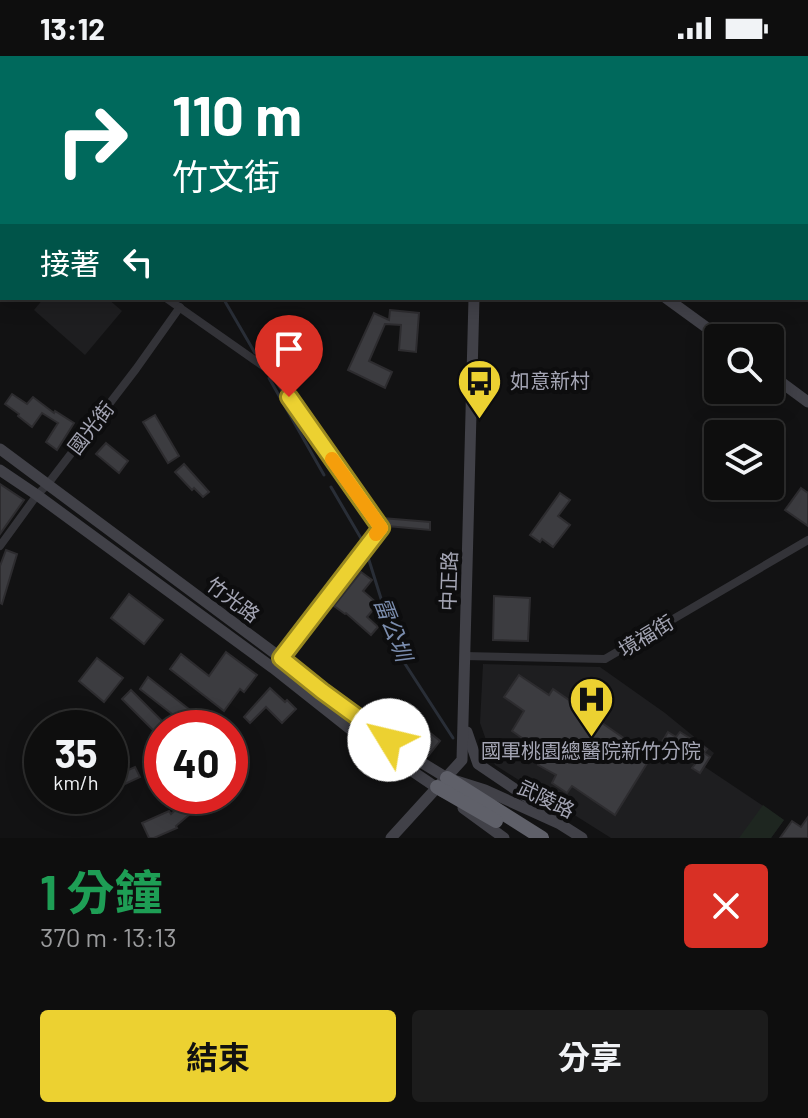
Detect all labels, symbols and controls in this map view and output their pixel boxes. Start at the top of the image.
text: 13:12 [40,10,105,46]
text: 110 m [172,80,302,147]
icon: right [40,88,144,192]
text: 竹文街 [172,154,280,197]
icon: left [116,240,160,284]
text: 接著 [40,245,100,281]
pin [255,315,323,397]
map controls [704,324,784,500]
button: search [704,324,784,404]
icon: arrive [267,327,311,371]
bus stop icon: 如意新村 [455,357,503,420]
place label: 如意新村 [510,368,590,392]
street label: 國光街 [62,396,118,458]
button: layers [704,420,784,500]
street label: 中正路 [435,551,461,611]
street label: 竹光路 [202,572,265,627]
water label: 雷公圳 [370,593,419,667]
street label: 境福街 [614,609,677,661]
hospital icon: 國軍桃園總醫院新竹分院 [567,675,615,738]
position arrow [347,698,431,782]
speed limit sign: 40 [144,710,248,814]
text: 35 [54,728,98,776]
place label: 國軍桃園總醫院新竹分院 [481,738,701,762]
text: km/h [53,770,99,794]
street label: 武陵路 [514,774,579,822]
text: 1 分鐘 [40,862,163,920]
button: close [684,864,768,948]
text: 370 m · 13:13 [40,921,177,952]
button: 結束 [40,1010,396,1102]
button: 分享 [412,1010,768,1102]

